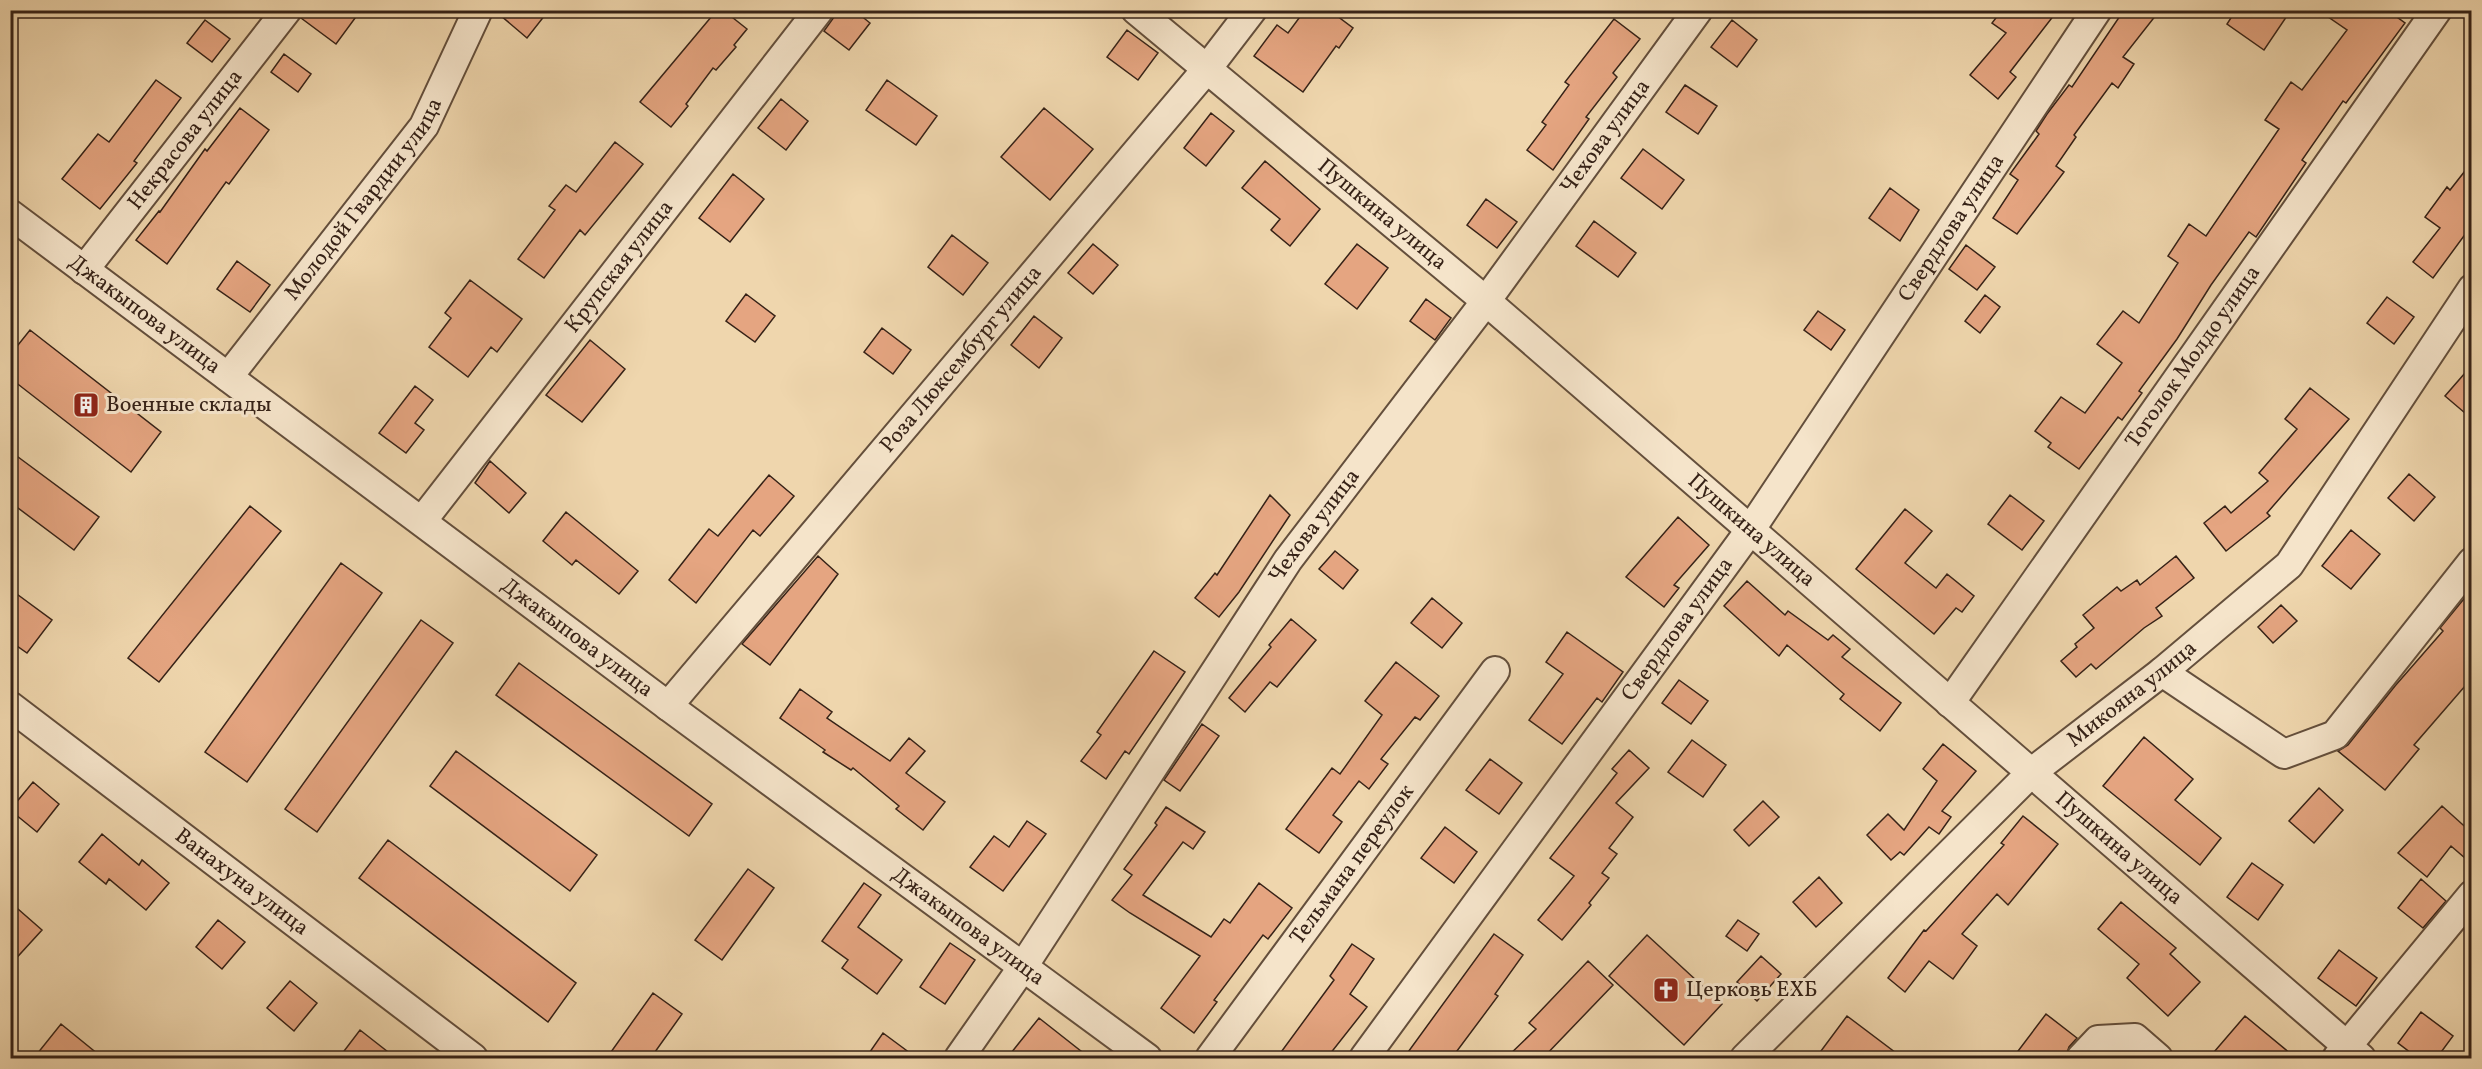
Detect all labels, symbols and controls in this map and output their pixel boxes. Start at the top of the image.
street label: Некрасова улица [121,63,250,217]
street label: Чехова улица [1553,73,1658,201]
street label: Молодой Гвардии улица [278,93,450,307]
street label: Свердлова улица [1891,148,2012,308]
street label: Пушкина улица [1310,151,1454,278]
street label: Крупская улица [558,194,681,340]
street label: Джакыпова улица [62,247,227,382]
street label: Роза Люксембург улица [873,259,1050,460]
street label: Тоголок Молдо улица [2118,259,2268,455]
building icon: Военные склады [71,390,101,420]
place label: Военные склады [106,390,272,421]
street label: Чехова улица [1261,462,1368,589]
street label: Пушкина улица [1681,466,1822,595]
street label: Свердлова улица [1614,551,1741,708]
street label: Джакыпова улица [494,571,660,705]
street label: Микояна улица [2061,633,2204,755]
street label: Тельмана переулок [1283,778,1422,951]
street label: Пушкина улица [2048,784,2190,913]
street label: Ванахуна улица [168,821,315,943]
street label: Джакыпова улица [885,860,1051,993]
church icon: Церковь ЕХБ [1651,975,1681,1005]
place label: Церковь ЕХБ [1686,975,1818,1006]

